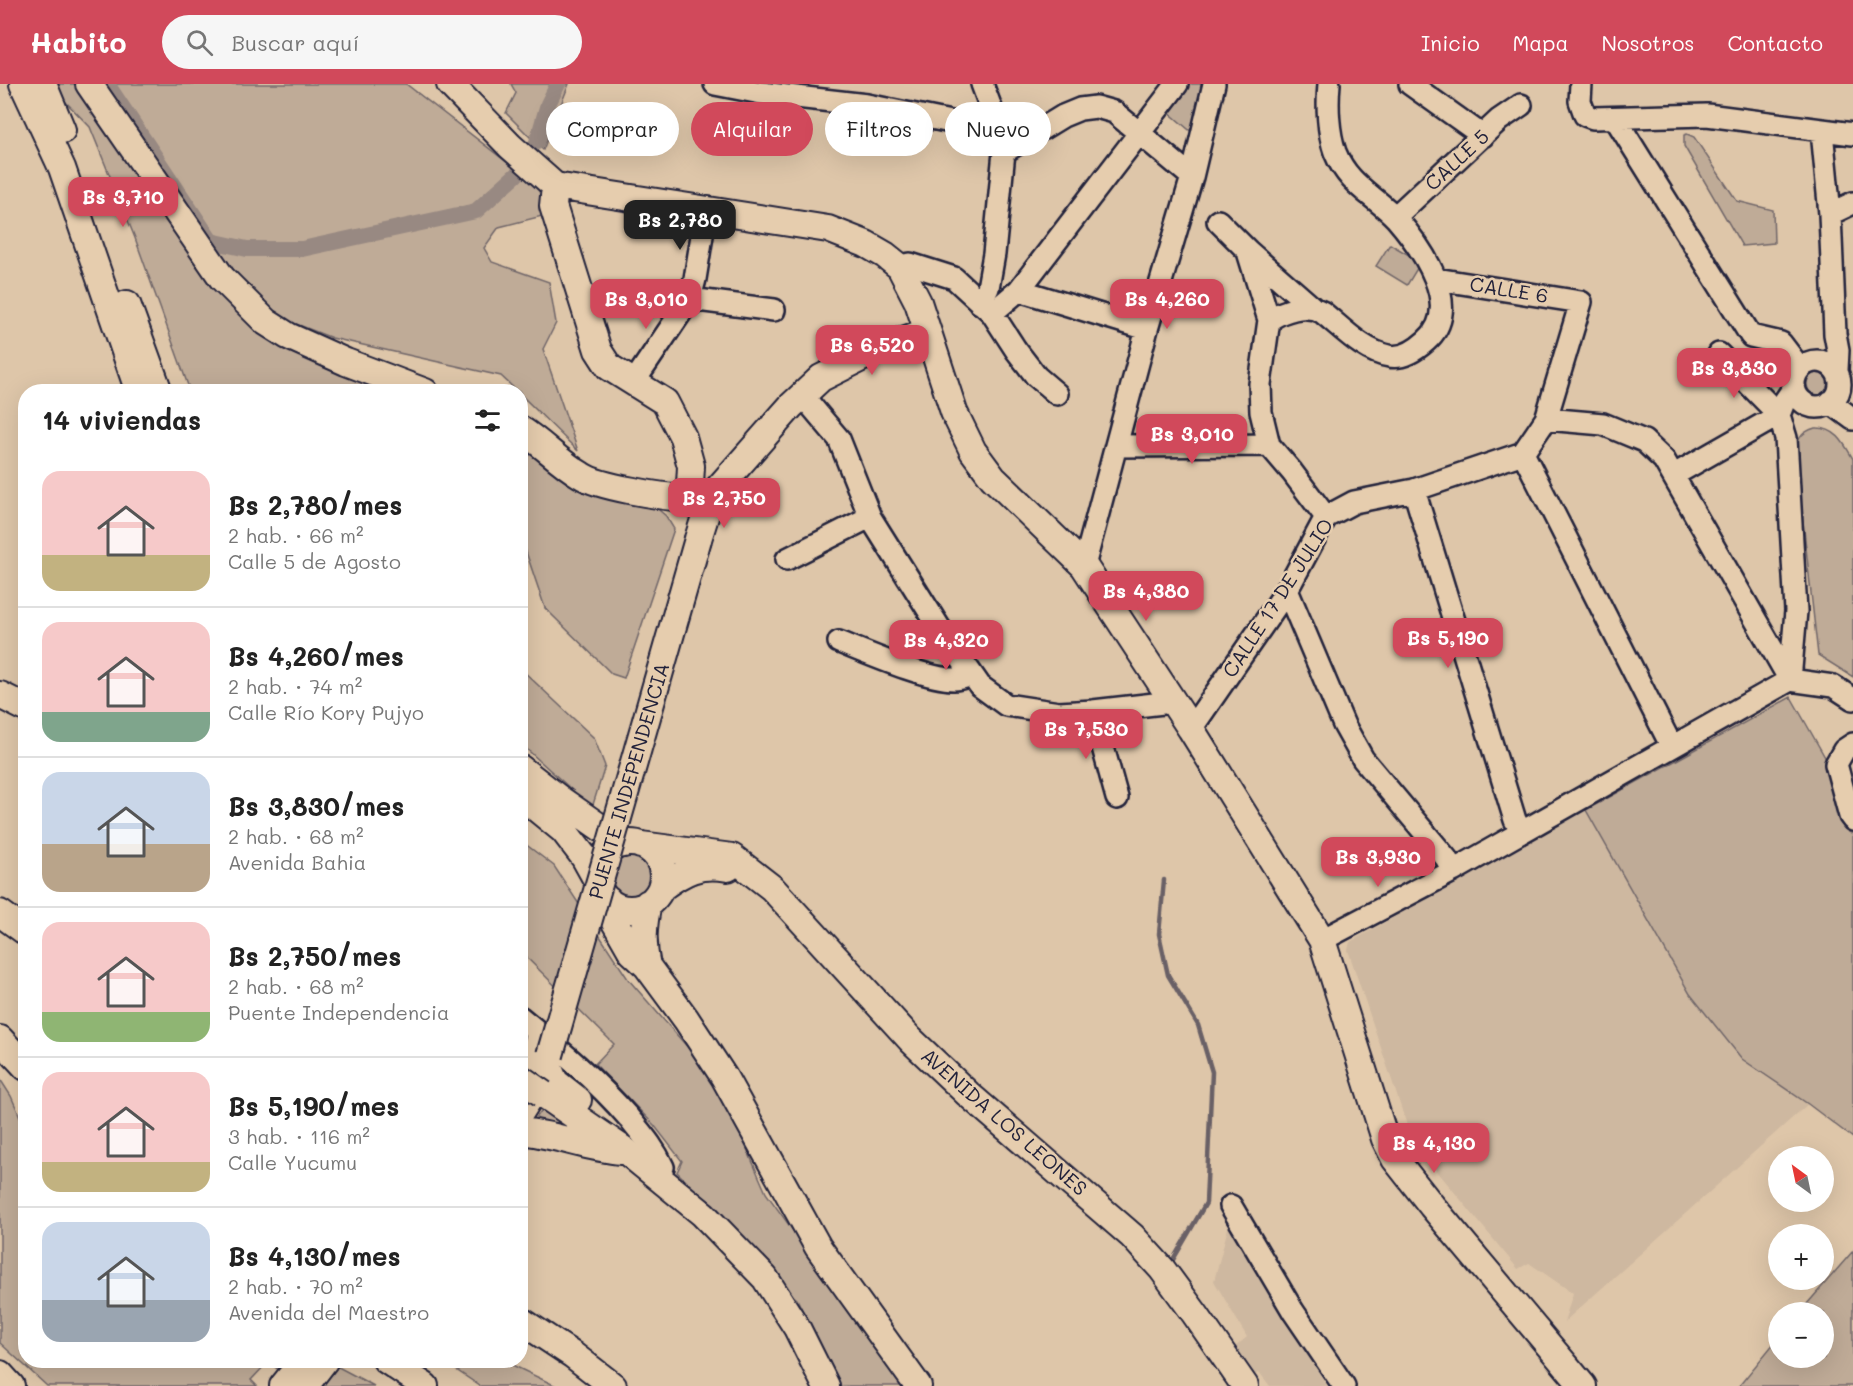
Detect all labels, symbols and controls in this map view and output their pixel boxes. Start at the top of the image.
search box [162,15,582,69]
text: Habito [30,24,126,60]
icon: search [183,26,216,59]
text: Buscar aquí [231,28,359,57]
text: Inicio [1421,29,1480,56]
text: Mapa [1513,29,1568,56]
text: Nosotros [1601,29,1695,56]
text: Contacto [1728,29,1823,56]
chip: Comprar [546,102,679,156]
chip: Alquilar [691,102,813,156]
chip: Filtros [825,102,933,156]
chip: Nuevo [945,102,1051,156]
street label: CALLE 5 [1419,123,1494,196]
pin: Bs 3,710 [61,177,185,228]
text: Bs 3,710 [82,183,164,209]
pin: Bs 2,780 [618,200,742,251]
text: Bs 2,780 [638,206,722,232]
street label: CALLE 6 [1468,270,1550,308]
pin: Bs 3,010 [584,279,708,330]
pin: Bs 4,260 [1105,279,1229,330]
text: Bs 3,010 [604,285,688,311]
text: Bs 4,260 [1124,285,1210,311]
pin: Bs 6,520 [810,325,934,376]
text: Bs 6,520 [830,331,914,357]
pin: Bs 3,830 [1672,348,1796,399]
text: Bs 3,830 [1691,354,1777,380]
text: 14 viviendas [42,403,201,437]
icon: filters [471,404,504,437]
pin: Bs 3,010 [1130,414,1254,465]
text: Bs 3,010 [1150,420,1234,446]
pin: Bs 2,750 [662,478,786,529]
text: Bs 2,750 [682,484,766,510]
text: Bs 2,780/mes [228,488,402,522]
icon: home [90,495,162,567]
street label: CALLE 17 DE JULIO [1216,513,1338,682]
text: 2 hab. · 66 m² [228,522,364,548]
text: Calle 5 de Agosto [228,548,401,574]
pin: Bs 4,380 [1084,571,1208,622]
text: Bs 4,380 [1103,577,1189,603]
pin: Bs 5,190 [1386,618,1510,669]
pin: Bs 4,320 [884,620,1008,671]
text: Bs 5,190 [1407,624,1489,650]
text: Bs 4,320 [903,626,989,652]
text: Bs 4,260/mes [228,639,404,673]
icon: home [90,646,162,718]
street label: PUENTE INDEPENDENCIA [582,659,674,902]
text: 2 hab. · 74 m² [228,673,362,699]
text: Calle Río Kory Pujyo [228,699,424,725]
pin: Bs 7,530 [1024,709,1148,760]
text: Bs 7,530 [1044,715,1128,741]
text: Bs 3,830/mes [228,789,404,823]
icon: home [90,796,162,868]
text: 2 hab. · 68 m² [228,823,364,849]
pin: Bs 3,930 [1316,837,1440,888]
text: Bs 3,930 [1335,843,1421,869]
text: Avenida Bahia [228,849,366,875]
text: Bs 2,750/mes [228,939,401,973]
icon: home [90,946,162,1018]
text: 2 hab. · 68 m² [228,973,364,999]
text: Puente Independencia [228,999,449,1025]
street label: AVENIDA LOS LEONES [916,1042,1093,1201]
text: Bs 5,190/mes [228,1089,399,1123]
icon: home [90,1096,162,1168]
text: 3 hab. · 116 m² [228,1123,370,1149]
pin: Bs 4,130 [1372,1123,1496,1174]
text: Bs 4,130 [1392,1129,1476,1155]
north arrow [1768,1146,1834,1212]
map controls [1768,1146,1834,1368]
text: Calle Yucumu [228,1149,357,1175]
button: + [1768,1224,1834,1290]
text: Bs 4,130/mes [228,1239,401,1273]
icon: home [90,1246,162,1318]
text: 2 hab. · 70 m² [228,1273,363,1299]
text: Avenida del Maestro [228,1299,429,1325]
button: − [1768,1302,1834,1368]

